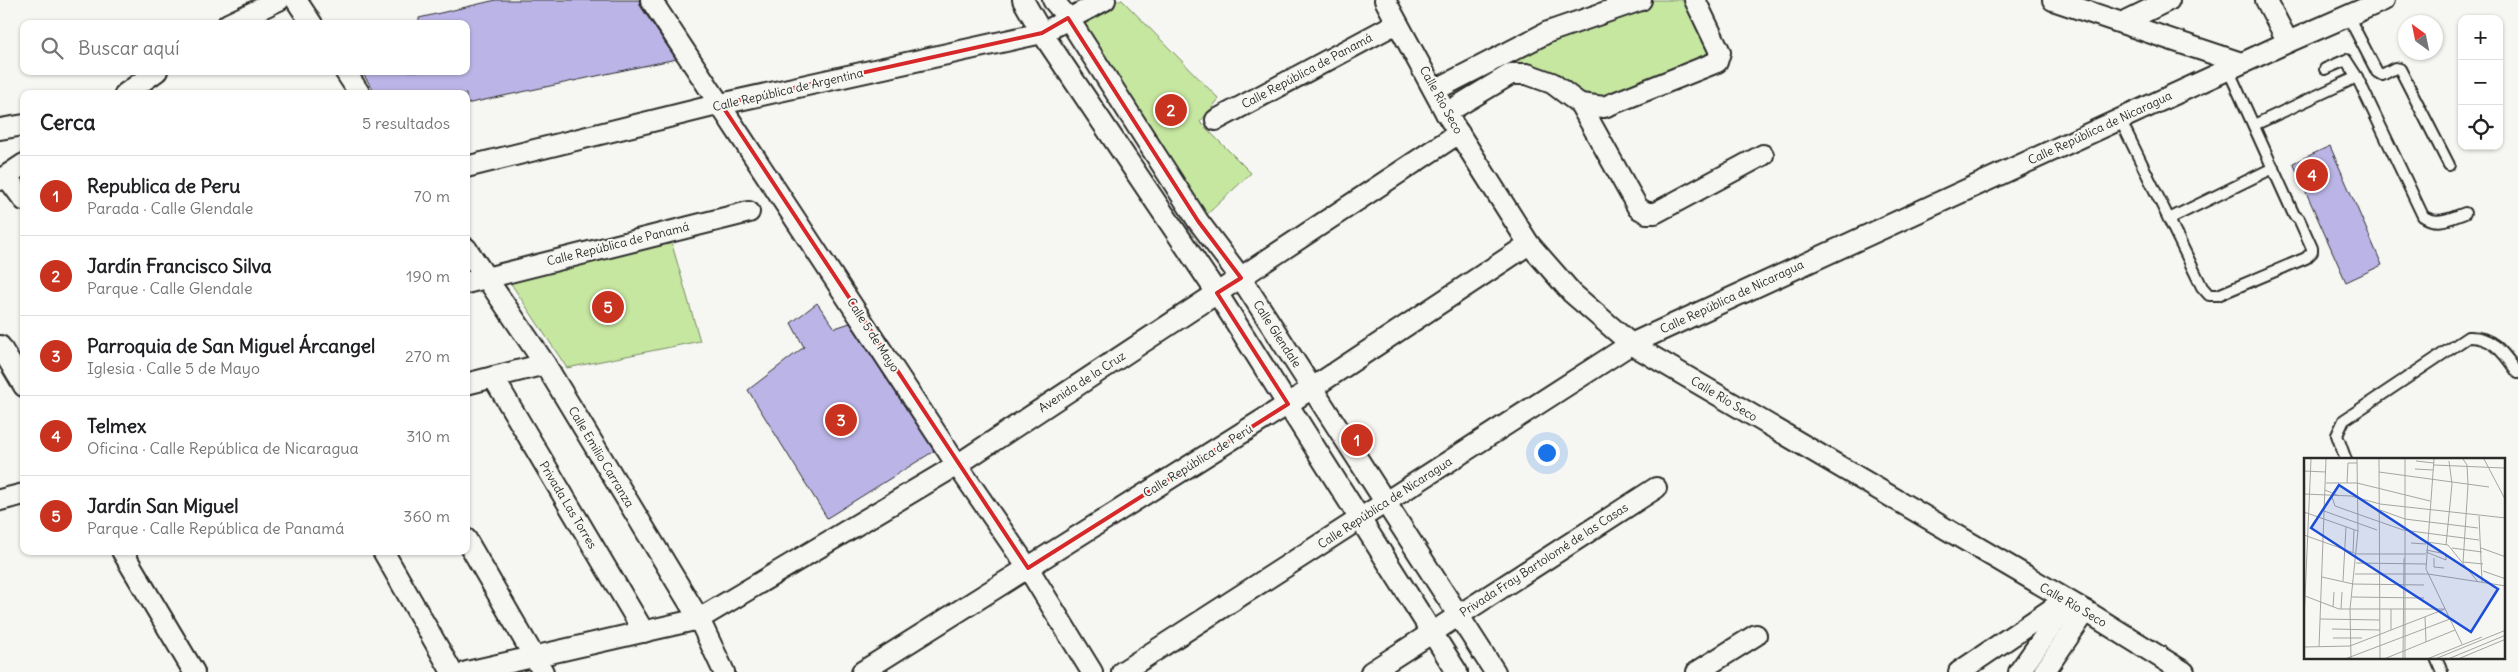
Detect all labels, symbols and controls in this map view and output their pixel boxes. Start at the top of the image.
north arrow [2398,15,2443,60]
map controls [2458,15,2503,150]
button: + [2458,15,2503,60]
search box [20,20,470,75]
street label: Calle República de Panamá [1239,30,1375,111]
icon: search [38,34,66,62]
text: Buscar aquí [78,36,179,60]
button: − [2458,60,2503,105]
street label: Calle Río Seco [1417,63,1466,136]
street label: Calle República de Argentina [711,65,865,114]
street label: Calle República de Nicaragua [2025,88,2174,168]
pin: 2 [1155,91,1187,129]
button: locate [2458,105,2503,150]
text: Cerca [40,109,95,136]
text: 5 resultados [362,113,450,133]
pin: 4 [2296,156,2328,194]
text: Republica de Peru [87,174,240,198]
text: 1 [53,186,59,206]
text: 70 m [414,186,450,206]
text: Parada · Calle Glendale [87,198,253,218]
street label: Calle República de Panamá [545,219,691,268]
text: Jardín Francisco Silva [87,254,272,278]
street label: Calle República de Nicaragua [1657,257,1806,337]
text: 2 [52,266,60,286]
text: 190 m [406,266,450,286]
text: Parque · Calle Glendale [87,278,253,298]
pin: 5 [592,288,624,326]
street label: Calle 5 de Mayo [844,295,903,375]
street label: Calle Glendale [1250,297,1305,370]
text: Parroquia de San Miguel Árcangel [87,334,375,358]
text: 3 [51,346,61,366]
text: 270 m [405,346,450,366]
street label: Avenida de la Cruz [1035,348,1128,415]
text: Iglesia · Calle 5 de Mayo [87,358,260,378]
street label: Calle Río Seco [1688,373,1761,424]
pin: 3 [825,401,857,439]
street label: Calle Emilio Carranza [565,404,638,510]
text: Telmex [87,414,146,438]
street label: Calle República de Perú [1140,421,1255,500]
pin: 1 [1341,421,1373,459]
text: 4 [51,426,61,446]
text: 310 m [406,426,450,446]
text: Oficina · Calle República de Nicaragua [87,438,359,458]
your location [1534,440,1560,466]
street label: Calle República de Nicaragua [1315,453,1455,552]
street label: Privada Las Torres [536,458,600,551]
inset map [2304,458,2506,660]
text: Jardín San Miguel [87,494,239,518]
street label: Privada Fray Bartolomé de las Casas [1457,499,1631,620]
text: 5 [51,506,61,526]
text: 360 m [403,506,450,526]
text: Parque · Calle República de Panamá [87,518,344,538]
street label: Calle Río Seco [2037,579,2110,630]

